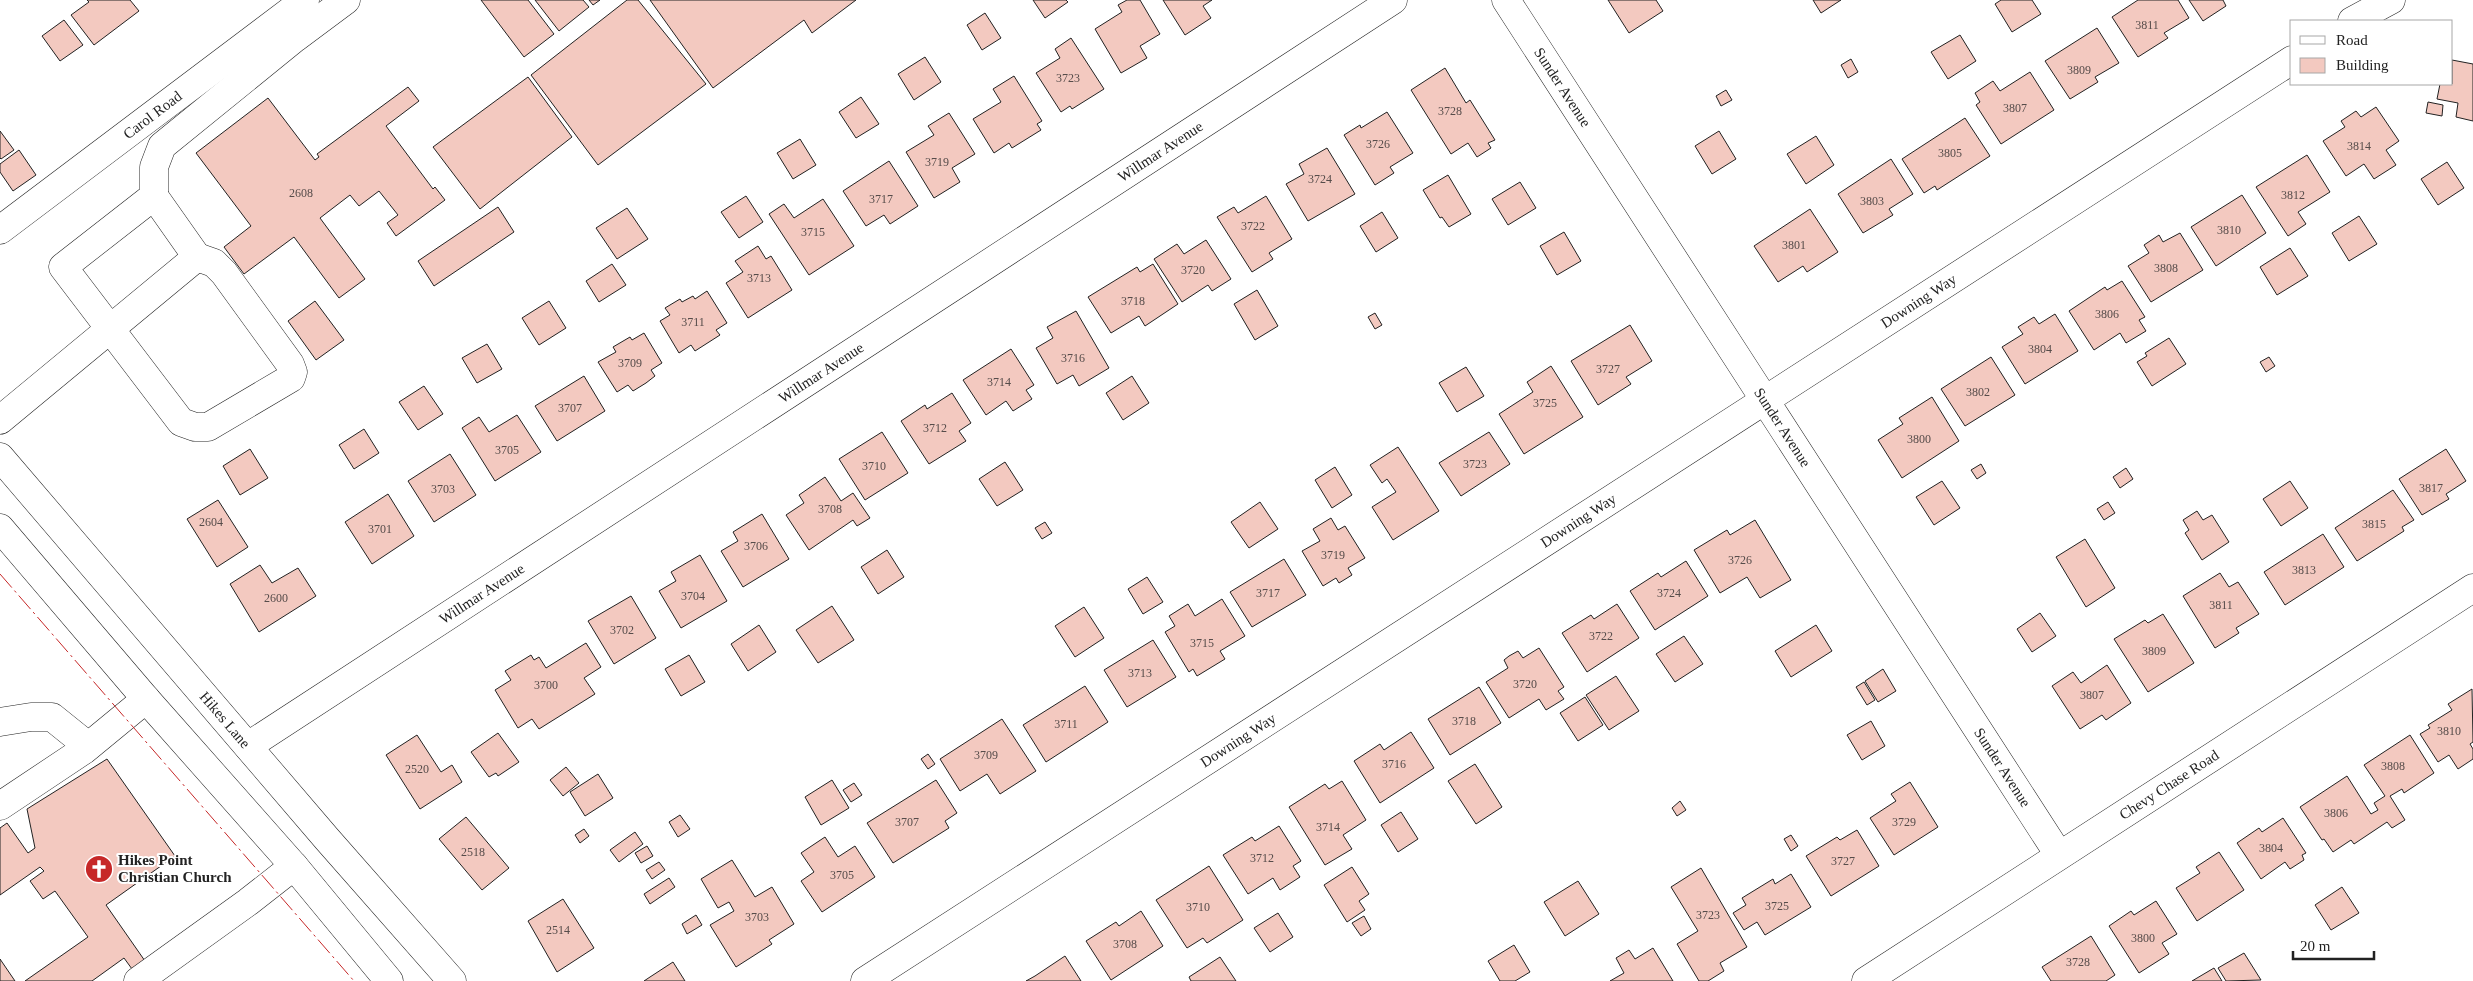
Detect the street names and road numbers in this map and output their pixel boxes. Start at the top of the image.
street label: Sunder Avenue [1531,45,1594,130]
street label: Carol Road [120,88,185,142]
street label: Willmar Avenue [1115,118,1206,185]
street label: Downing Way [1878,271,1960,331]
street label: Willmar Avenue [776,339,867,406]
street label: Sunder Avenue [1751,385,1814,470]
street label: Downing Way [1538,490,1619,551]
street label: Willmar Avenue [436,560,527,627]
street label: Hikes Lane [197,689,254,751]
street label: Downing Way [1197,710,1279,770]
street label: Sunder Avenue [1971,725,2034,810]
street label: Chevy Chase Road [2116,747,2222,823]

